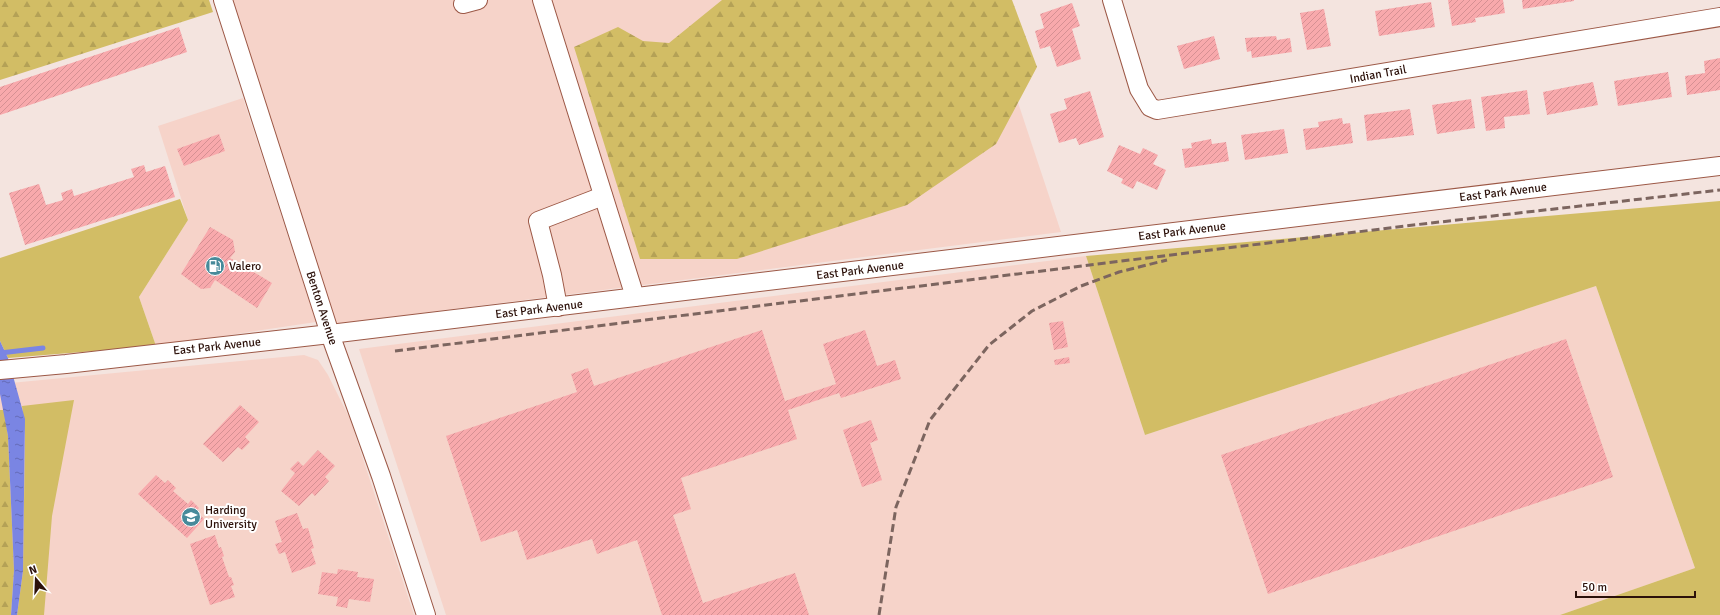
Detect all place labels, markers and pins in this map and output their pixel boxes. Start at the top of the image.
fuel station icon: Valero [204,255,226,277]
place label: Valero [229,259,261,274]
place label: Harding University [205,503,257,532]
school or university icon: Harding University [180,506,202,528]

